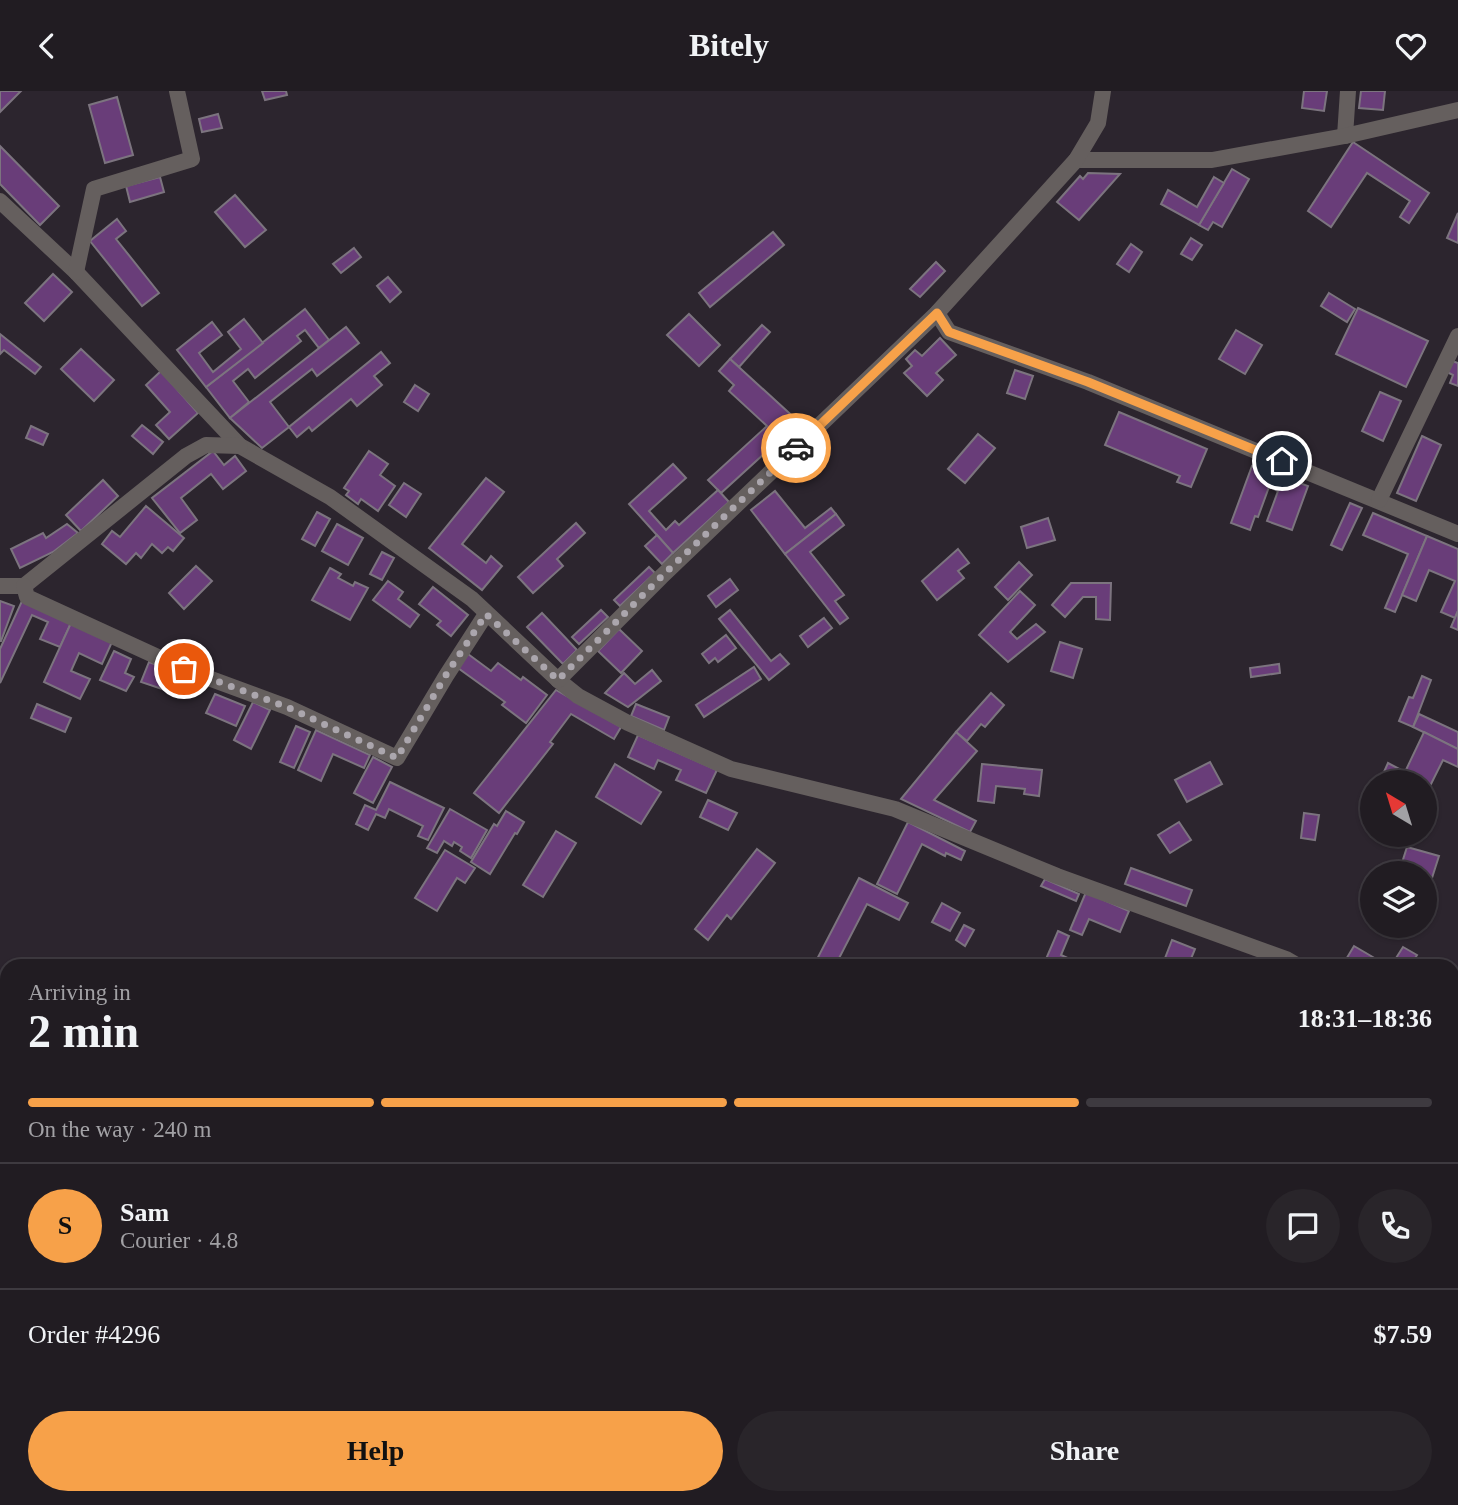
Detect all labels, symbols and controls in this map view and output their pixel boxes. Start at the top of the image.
icon: back [28,27,66,65]
text: Bitely [689,27,769,63]
icon: heart [1392,27,1430,65]
courier [761,413,831,483]
icon: car [777,429,815,467]
pin [1252,431,1312,491]
icon: home [1263,442,1301,480]
pin [154,639,214,699]
icon: bag [165,650,203,688]
north arrow [1360,770,1437,847]
map controls [1360,770,1437,938]
button: layers [1360,861,1437,938]
text: Arriving in [28,980,131,1005]
text: 18:31–18:36 [1298,1004,1432,1033]
text: 2 min [28,1006,139,1057]
text: On the way · 240 m [28,1117,211,1142]
button: chat [1266,1189,1340,1263]
button: phone [1358,1189,1432,1263]
text: Sam [120,1198,169,1227]
text: S [58,1211,72,1240]
text: Courier · 4.8 [120,1228,238,1253]
text: Order #4296 [28,1320,160,1349]
text: $7.59 [1374,1320,1432,1349]
button: Help [28,1411,723,1491]
button: Share [737,1411,1432,1491]

